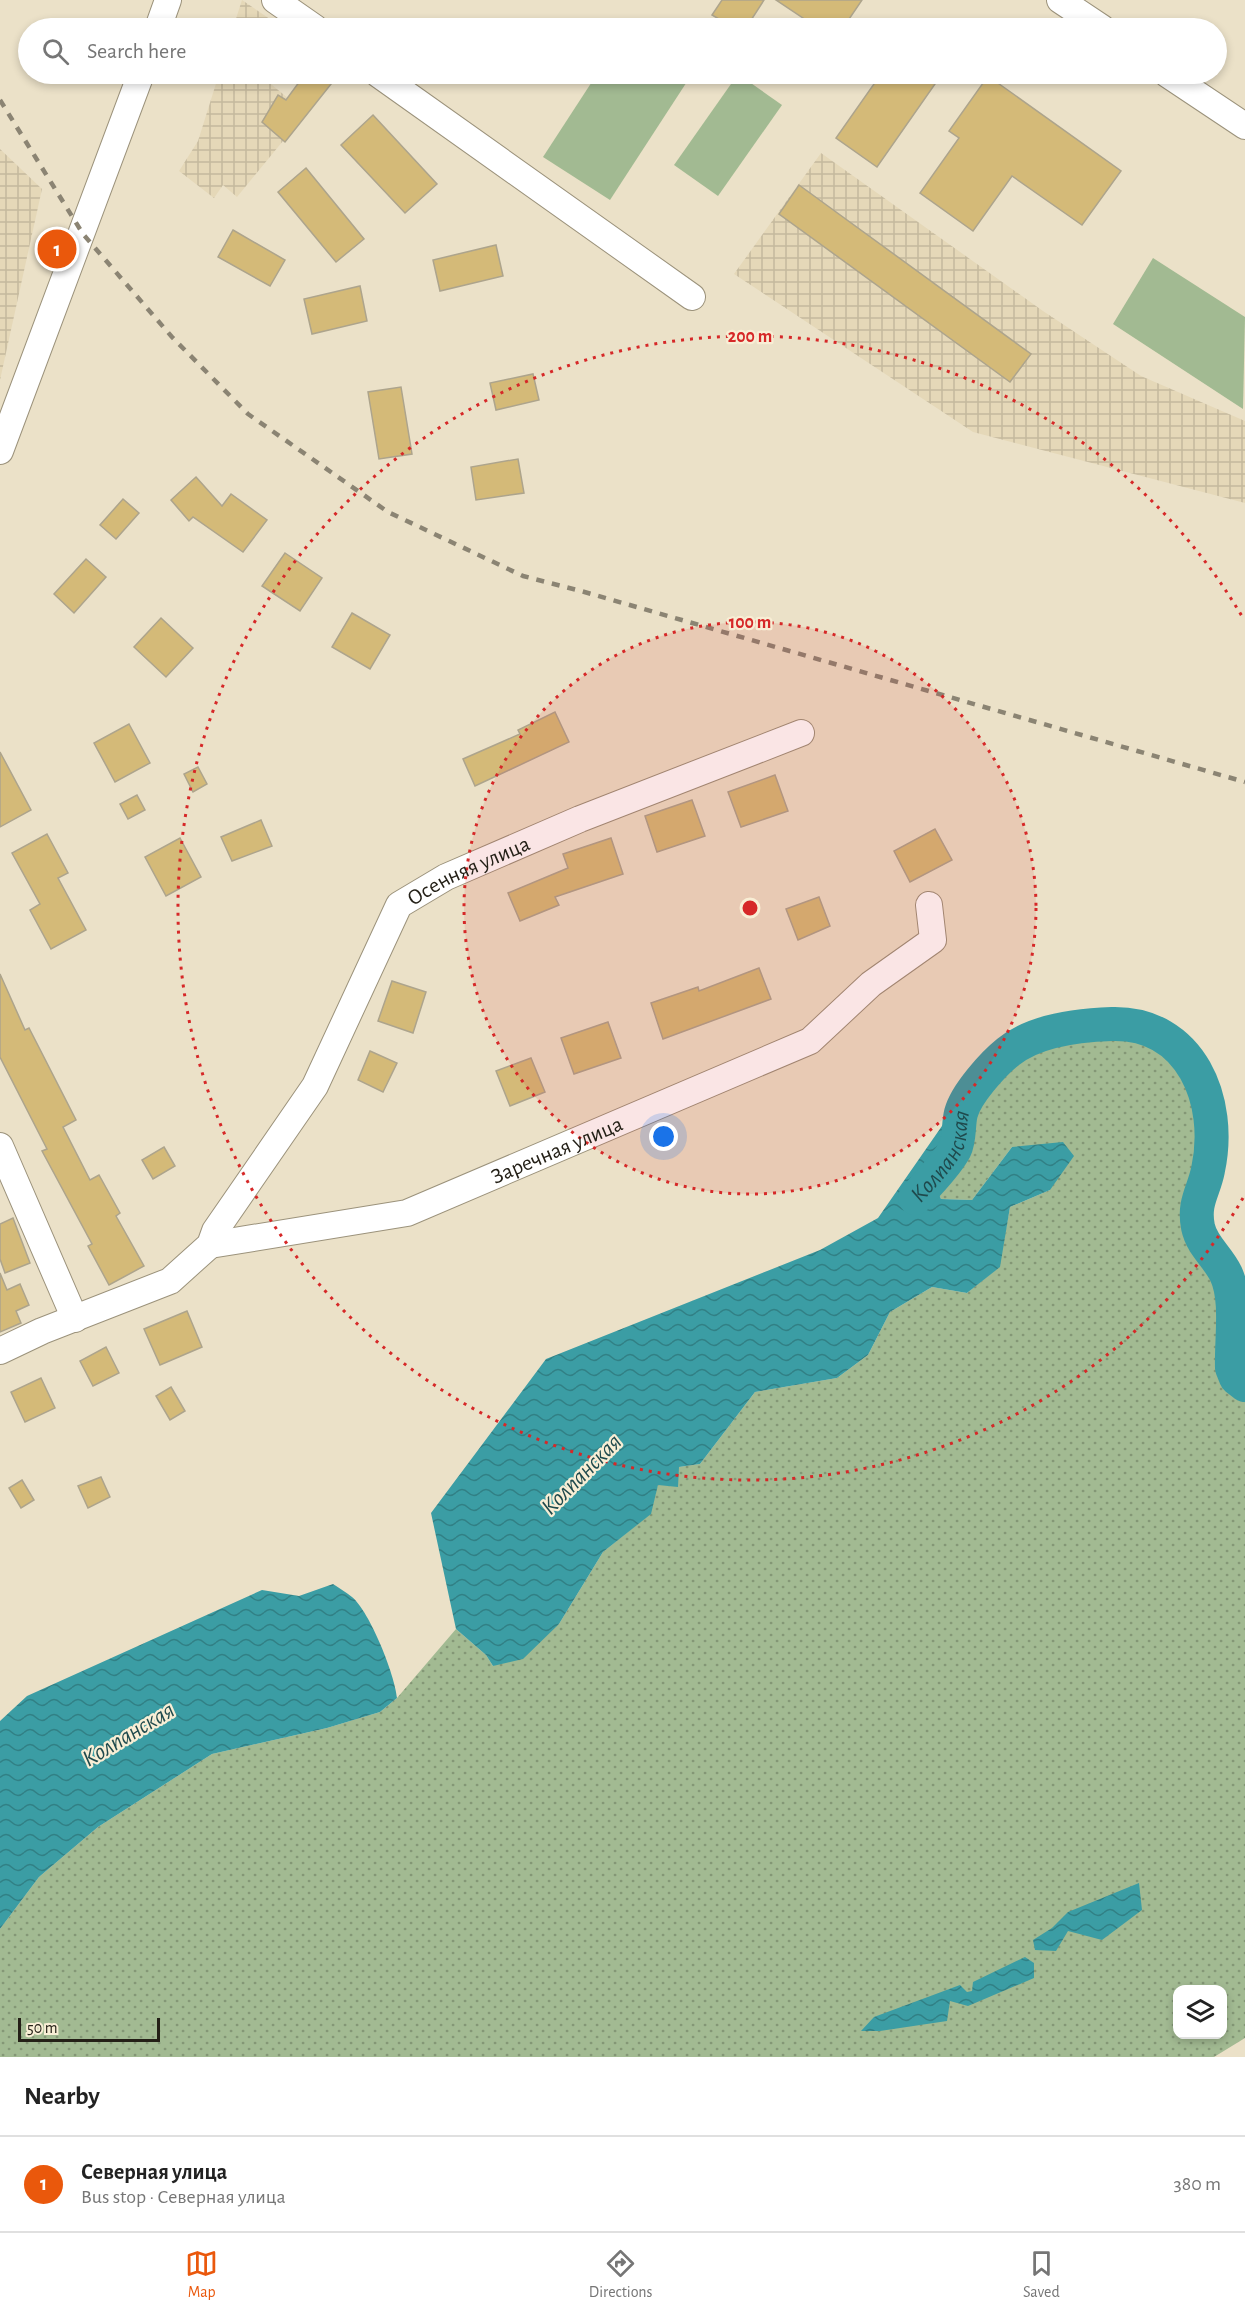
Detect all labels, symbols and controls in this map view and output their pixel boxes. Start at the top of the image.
search box [18,18,1227,84]
icon: search [39,35,72,68]
text: Search here [87,40,186,62]
pin: 1 [38,226,76,272]
text: 200 m [728,328,772,346]
text: 100 m [729,614,771,632]
street label: Осенняя улица [403,832,533,910]
centre of rings [740,898,760,918]
water label: Колпанская [906,1108,974,1207]
street label: Заречная улица [488,1112,626,1188]
your location [649,1122,678,1151]
water label: Колпанская [537,1430,626,1519]
water label: Колпанская [78,1698,179,1772]
map controls [1173,1985,1227,2039]
button: layers [1173,1985,1227,2039]
scale bar [18,2015,160,2042]
text: 50 m [27,2020,58,2036]
text: Nearby [24,2083,100,2109]
text: Северная улица [81,2161,227,2183]
text: 1 [40,2174,47,2194]
text: 380 m [1173,2174,1221,2194]
text: Bus stop · Северная улица [81,2187,286,2207]
tab: Map [185,2247,218,2302]
tab: Directions [589,2247,653,2302]
tab: Saved [1023,2247,1060,2302]

